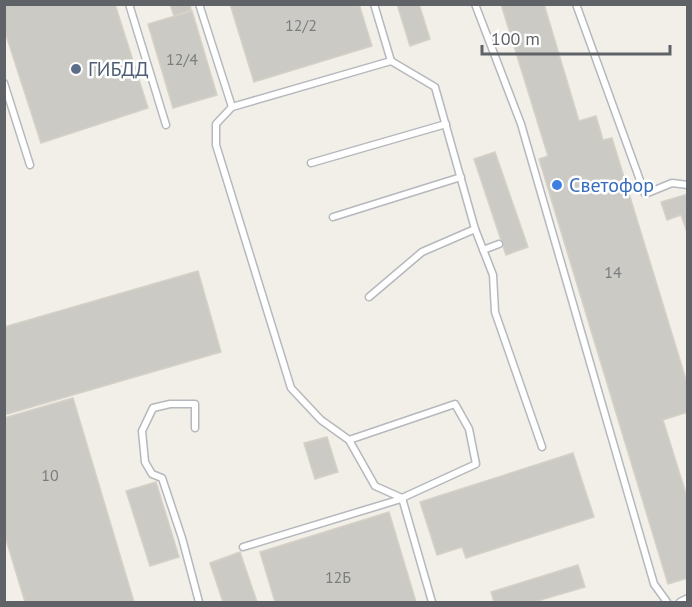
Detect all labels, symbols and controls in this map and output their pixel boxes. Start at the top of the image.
house number: 12/2 [285,15,317,35]
scale bar [482,18,670,56]
text: 100 m [491,27,540,50]
house number: 12/4 [166,49,198,69]
place label: ГИБДД [88,56,149,82]
marker: ГИБДД [69,62,83,76]
place label: Светофор [569,172,654,198]
marker: Светофор [550,178,564,192]
house number: 14 [604,262,622,282]
house number: 10 [41,465,59,485]
house number: 12Б [325,567,351,587]

